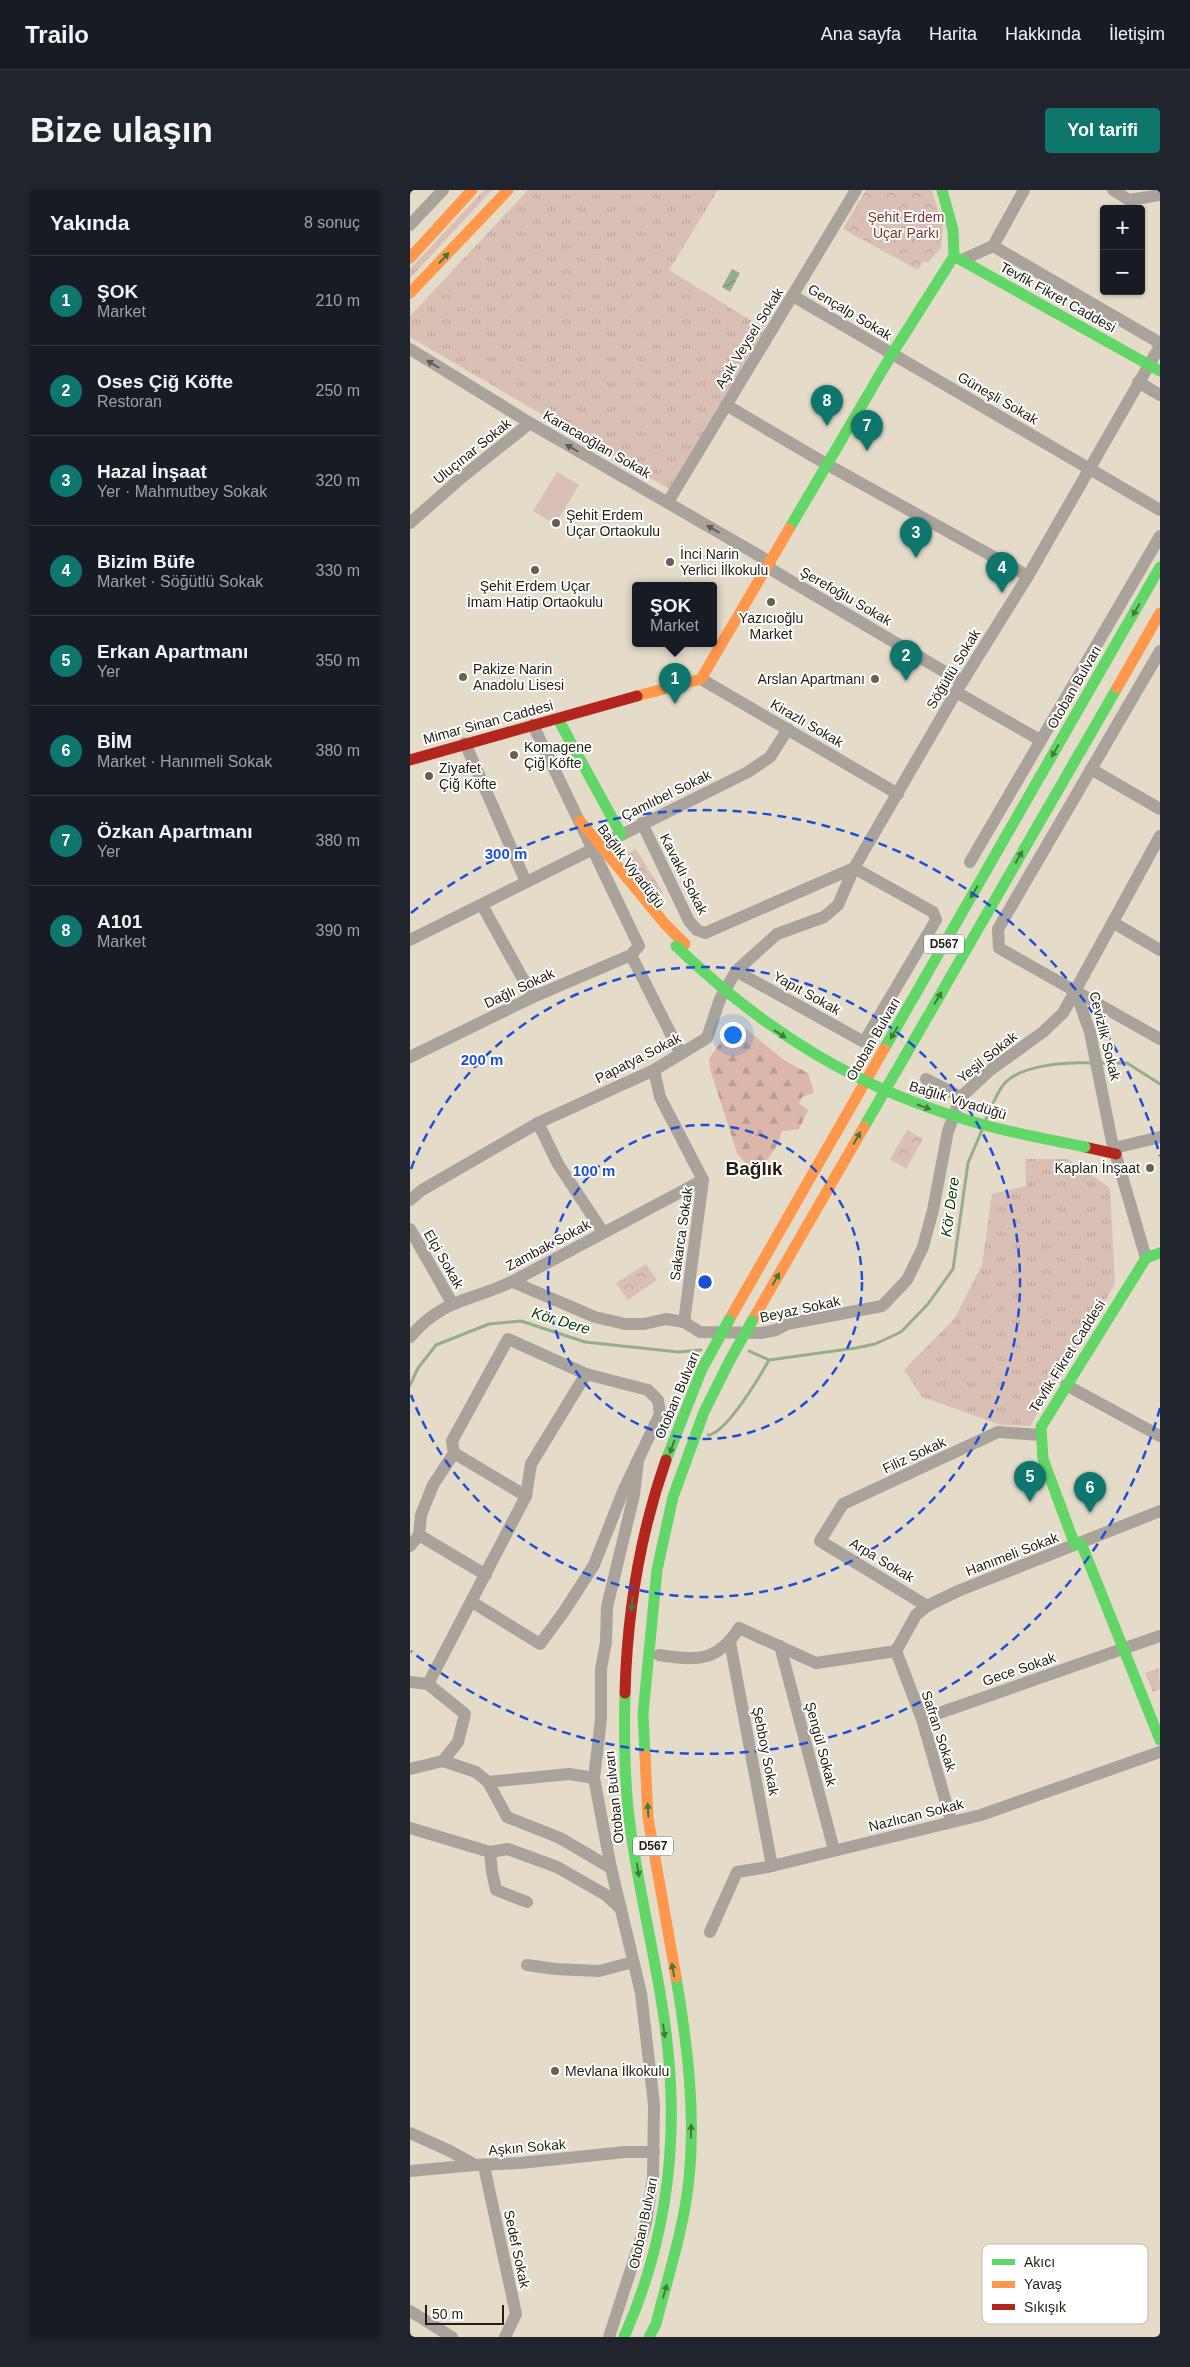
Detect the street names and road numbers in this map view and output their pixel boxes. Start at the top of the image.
street label: Tevfik Fikret Caddesi [997,259,1119,335]
street label: Gençalp Sokak [805,281,896,344]
street label: Aşık Veysel Sokak [712,284,787,391]
street label: Güneşli Sokak [955,369,1042,428]
street label: Karacaoğlan Sokak [540,407,654,482]
street label: Uluçınar Sokak [430,414,515,487]
street label: Şerefoğlu Sokak [798,563,895,629]
street label: Söğütlü Sokak [923,625,984,712]
street label: Otoban Bulvarı [1044,643,1104,731]
street label: Kirazlı Sokak [768,696,847,751]
street label: Mimar Sinan Caddesi [421,697,555,747]
street label: Çamlıbel Sokak [618,766,714,824]
street label: Bağlık Viyadüğü [594,821,668,911]
street label: Kavaklı Sokak [657,831,712,918]
road number: D567 [924,934,964,954]
street label: Dağlı Sokak [481,964,557,1011]
street label: Yapıt Sokak [771,968,844,1019]
street label: Cevizlik Sokak [1086,990,1124,1083]
street label: Otoban Bulvarı [843,995,903,1083]
street label: Yeşil Sokak [954,1028,1021,1086]
street label: Papatya Sokak [592,1029,684,1087]
street label: Bağlık Viyadüğü [907,1078,1009,1122]
street label: Sakarca Sokak [667,1185,696,1282]
street label: Zambak Sokak [503,1216,594,1274]
street label: Elçi Sokak [421,1227,468,1292]
street label: Beyaz Sokak [758,1292,843,1325]
street label: Tevfik Fikret Caddesi [1026,1297,1108,1415]
street label: Otoban Bulvarı [651,1349,703,1441]
street label: Filiz Sokak [880,1433,949,1477]
street label: Hanımeli Sokak [963,1529,1062,1579]
street label: Arpa Sokak [847,1535,918,1586]
street label: Gece Sokak [980,1649,1059,1689]
street label: Safran Sokak [918,1689,960,1774]
street label: Şengül Sokak [802,1700,840,1789]
street label: Şebboy Sokak [750,1705,783,1798]
street label: Otoban Bulvarı [601,1750,627,1844]
street label: Nazlıcan Sokak [867,1795,966,1835]
road number: D567 [633,1836,673,1855]
street label: Aşkın Sokak [488,2136,567,2158]
street label: Otoban Bulvarı [625,2176,661,2270]
street label: Sedef Sokak [501,2209,533,2290]

